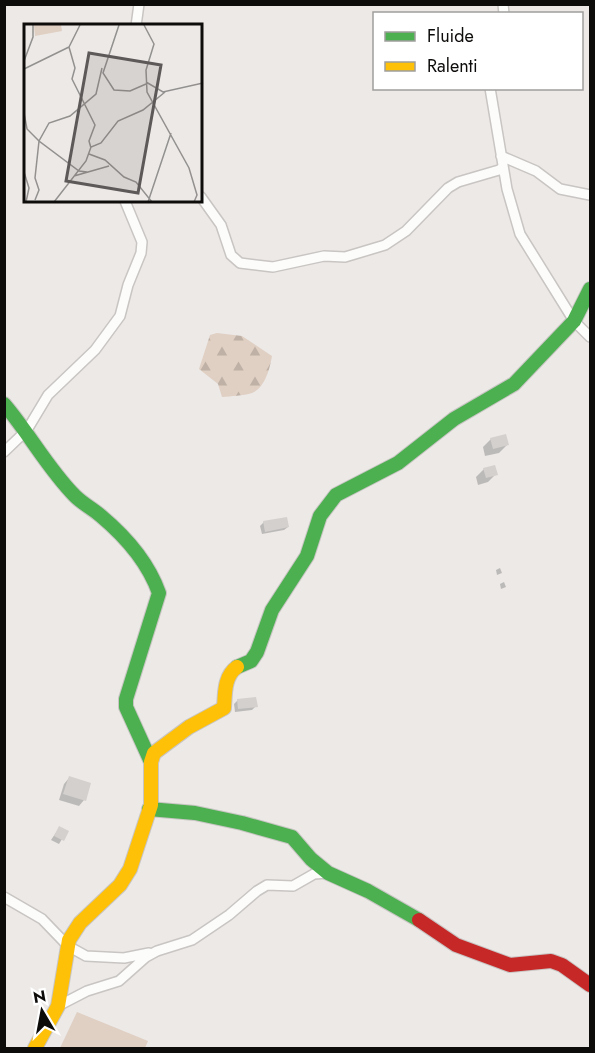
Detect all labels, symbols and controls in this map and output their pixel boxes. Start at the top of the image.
legend [373,12,583,90]
text: Fluide [427,23,474,49]
inset map [24,24,202,202]
text: Ralenti [427,53,478,79]
north arrow [12,981,72,1041]
text: N [31,984,48,1009]

